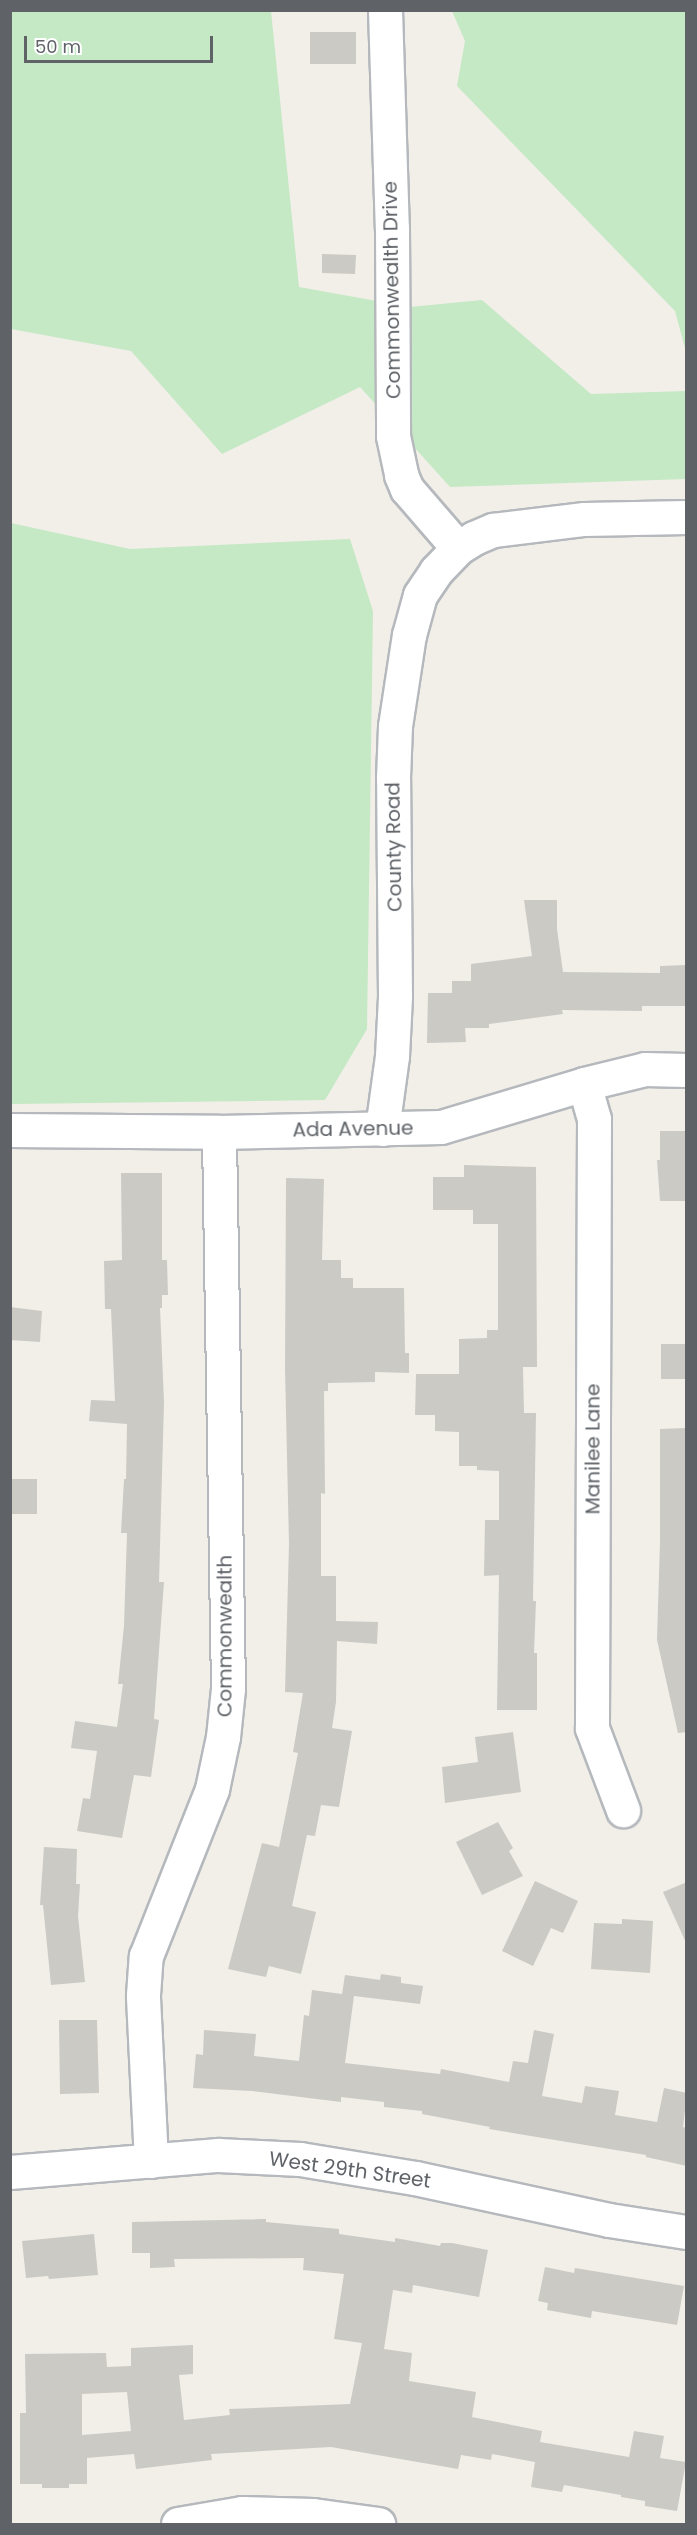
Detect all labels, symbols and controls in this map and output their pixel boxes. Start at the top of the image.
scale bar [27,24,216,62]
text: 50 m [35,34,81,59]
street label: Commonwealth Drive [378,181,406,399]
street label: County Road [381,782,407,912]
street label: Ada Avenue [292,1116,414,1142]
street label: Manilee Lane [581,1384,605,1514]
street label: Commonwealth [213,1555,237,1717]
street label: West 29th Street [268,2147,432,2193]

